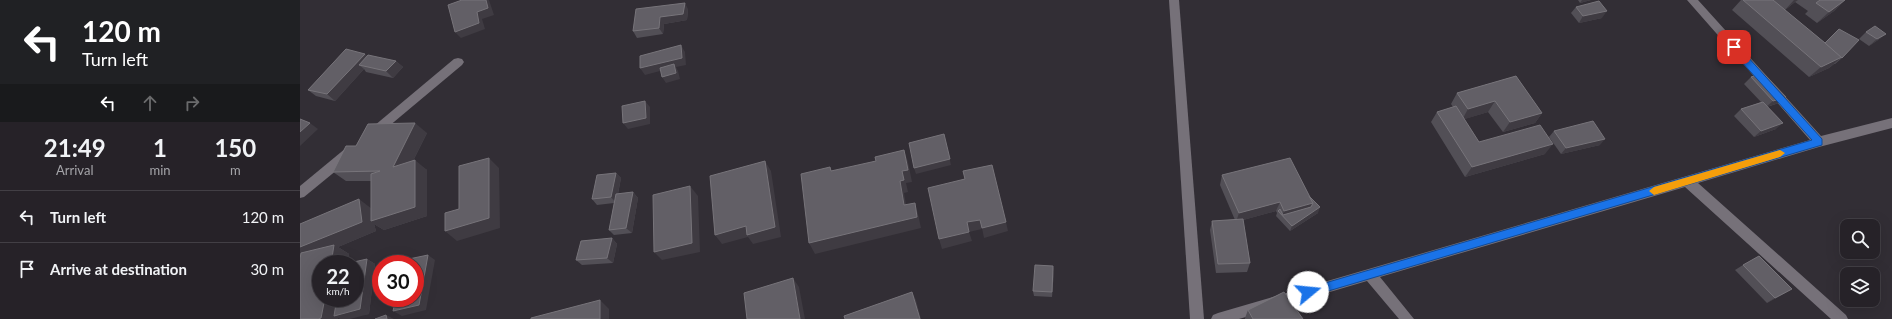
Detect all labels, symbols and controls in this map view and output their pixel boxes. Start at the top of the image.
text: 120 m [82,14,161,48]
icon: left [16,16,68,68]
pin [1717,30,1751,64]
icon: arrive [1723,36,1745,58]
text: Turn left [82,48,148,70]
icon: left [97,92,119,114]
icon: ahead [139,92,161,114]
icon: right [181,92,203,114]
text: 21:49 [44,133,106,162]
text: 1 [153,133,167,162]
text: 150 [214,133,256,162]
text: Arrival [56,162,93,178]
text: min [150,162,171,178]
text: m [230,162,241,178]
icon: left [16,206,38,228]
text: Turn left [50,208,106,226]
text: 120 m [242,208,284,226]
map controls [1840,219,1880,307]
button: search [1840,219,1880,259]
speed limit sign: 30 [372,255,424,307]
icon: arrive [16,258,38,280]
text: Arrive at destination [50,260,187,278]
text: 30 m [250,260,284,278]
text: 22 [326,264,350,288]
button: layers [1840,267,1880,307]
position arrow [1287,271,1329,313]
text: km/h [326,285,350,297]

